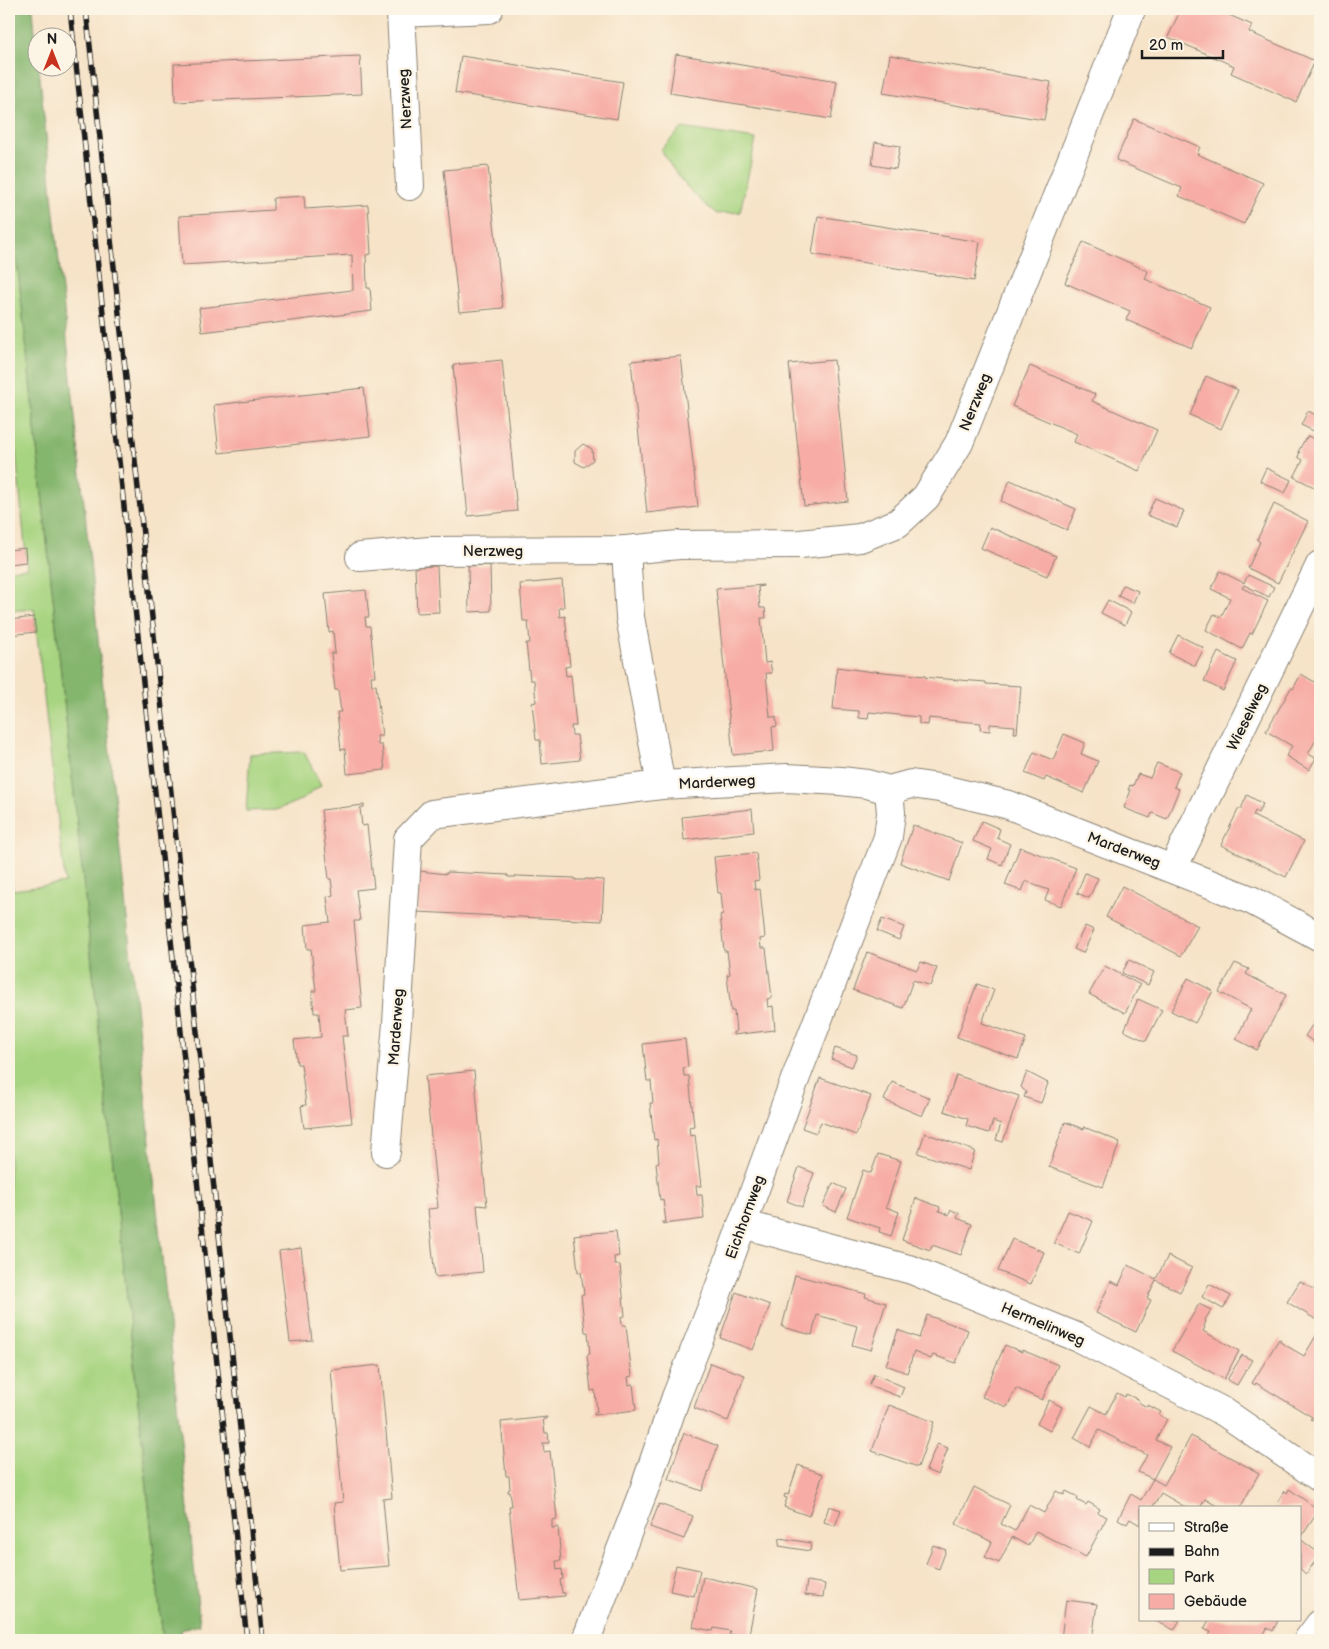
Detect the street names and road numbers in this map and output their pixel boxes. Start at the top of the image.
street label: Nerzweg [394,68,417,130]
street label: Nerzweg [955,371,996,434]
street label: Nerzweg [463,542,523,561]
street label: Wieselweg [1223,680,1272,754]
street label: Marderweg [678,771,756,794]
street label: Marderweg [1084,828,1163,873]
street label: Marderweg [384,988,409,1066]
street label: Eichhornweg [722,1173,769,1262]
street label: Hermelinweg [998,1298,1088,1351]

